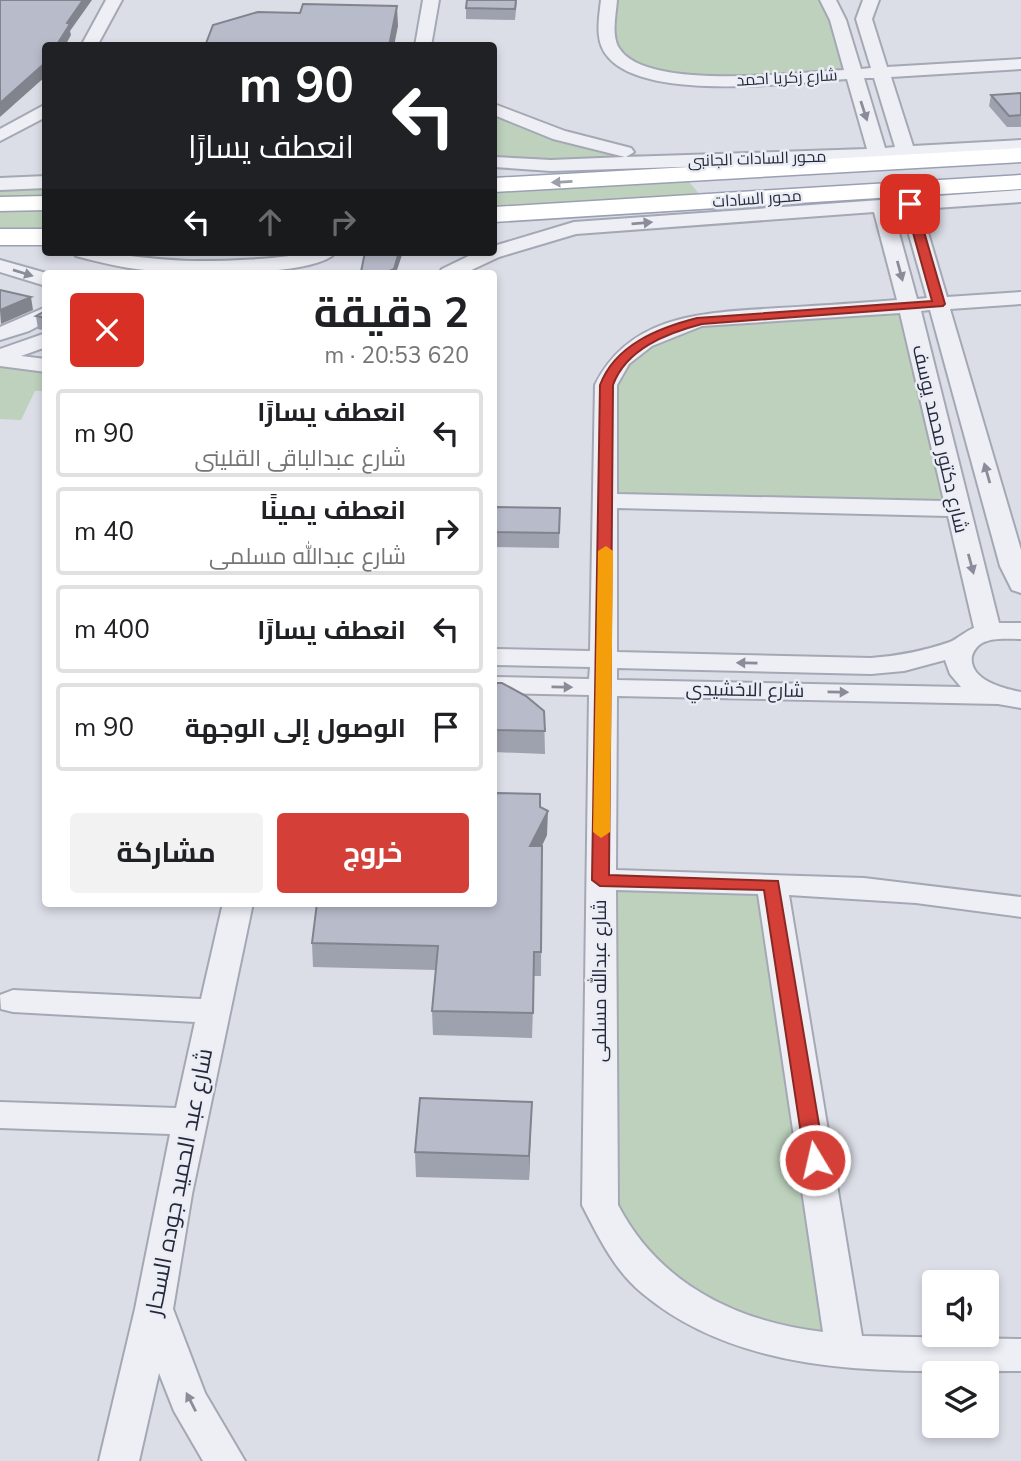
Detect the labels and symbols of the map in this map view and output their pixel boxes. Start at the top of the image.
street label: شارع زكريا احمد [736,64,838,92]
one-way arrow [859,101,870,122]
street label: محور السادات الجانبى [687,146,827,172]
pin [880,174,940,234]
one-way arrow [550,176,572,187]
street label: محور السادات [712,185,802,213]
one-way arrow [631,217,653,228]
one-way arrow [895,261,905,282]
one-way arrow [12,269,33,279]
street label: شارع دكتور محمد يوسف [906,342,974,536]
one-way arrow [981,463,991,484]
one-way arrow [966,553,976,574]
one-way arrow [736,658,758,669]
street label: شارع الاخشيدي [685,676,805,705]
one-way arrow [551,681,573,692]
one-way arrow [827,687,849,698]
street label: شارع عبدالله مسلمى [587,900,613,1062]
street label: شارع عبد الحميد جوده السحار [138,1046,220,1320]
position arrow [778,1123,852,1197]
one-way arrow [185,1392,196,1412]

